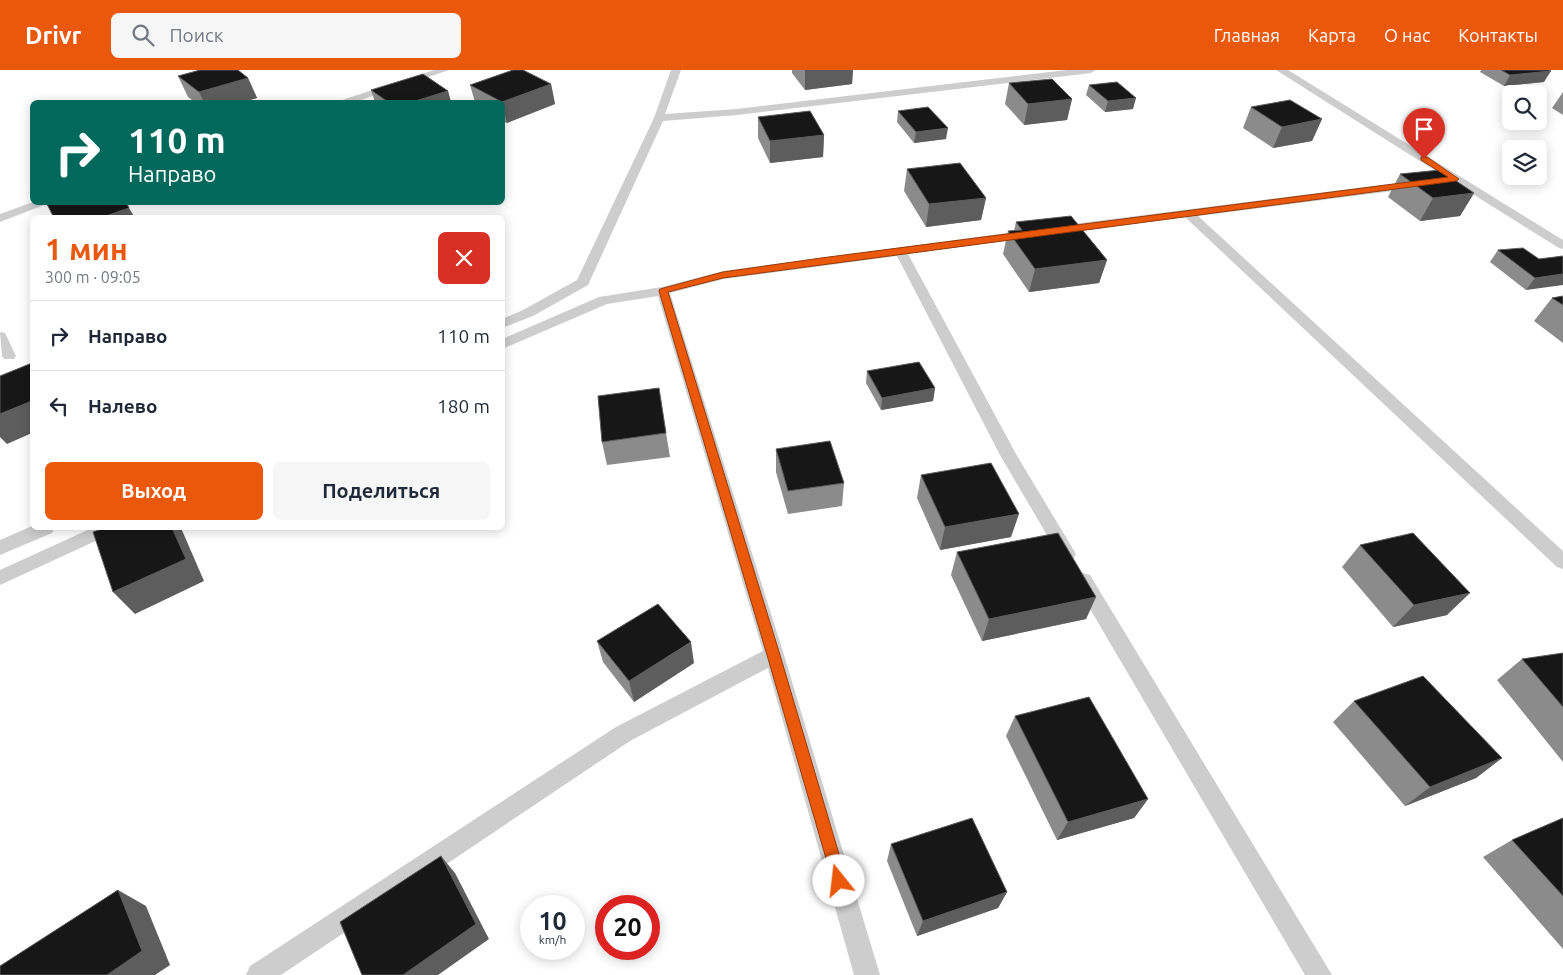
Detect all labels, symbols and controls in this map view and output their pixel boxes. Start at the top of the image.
search box [111,13,461,58]
icon: search [129,21,157,49]
text: Drivr [25,22,81,49]
text: Поиск [169,24,224,46]
text: Главная [1214,25,1280,45]
text: Карта [1308,25,1356,45]
text: О нас [1384,25,1430,45]
text: Контакты [1458,25,1538,45]
map controls [1502,85,1547,185]
button: search [1502,85,1547,130]
pin [1403,108,1445,159]
icon: arrive [1410,115,1438,143]
icon: right [45,120,110,185]
text: 110 m [128,120,226,160]
button: layers [1502,140,1547,185]
text: Направо [128,161,216,186]
text: 1 мин [45,232,128,266]
button: close [438,232,490,284]
text: 300 m · 09:05 [45,268,141,286]
icon: right [45,322,73,350]
text: Направо [88,325,168,347]
text: 110 m [437,325,490,347]
icon: left [45,392,73,420]
text: Налево [88,395,157,417]
text: 180 m [437,395,490,417]
button: Выход [45,462,263,520]
button: Поделиться [273,462,490,520]
position arrow [812,854,864,906]
speed limit sign: 20 [595,895,660,960]
text: 10 [538,907,567,935]
text: km/h [539,933,566,946]

